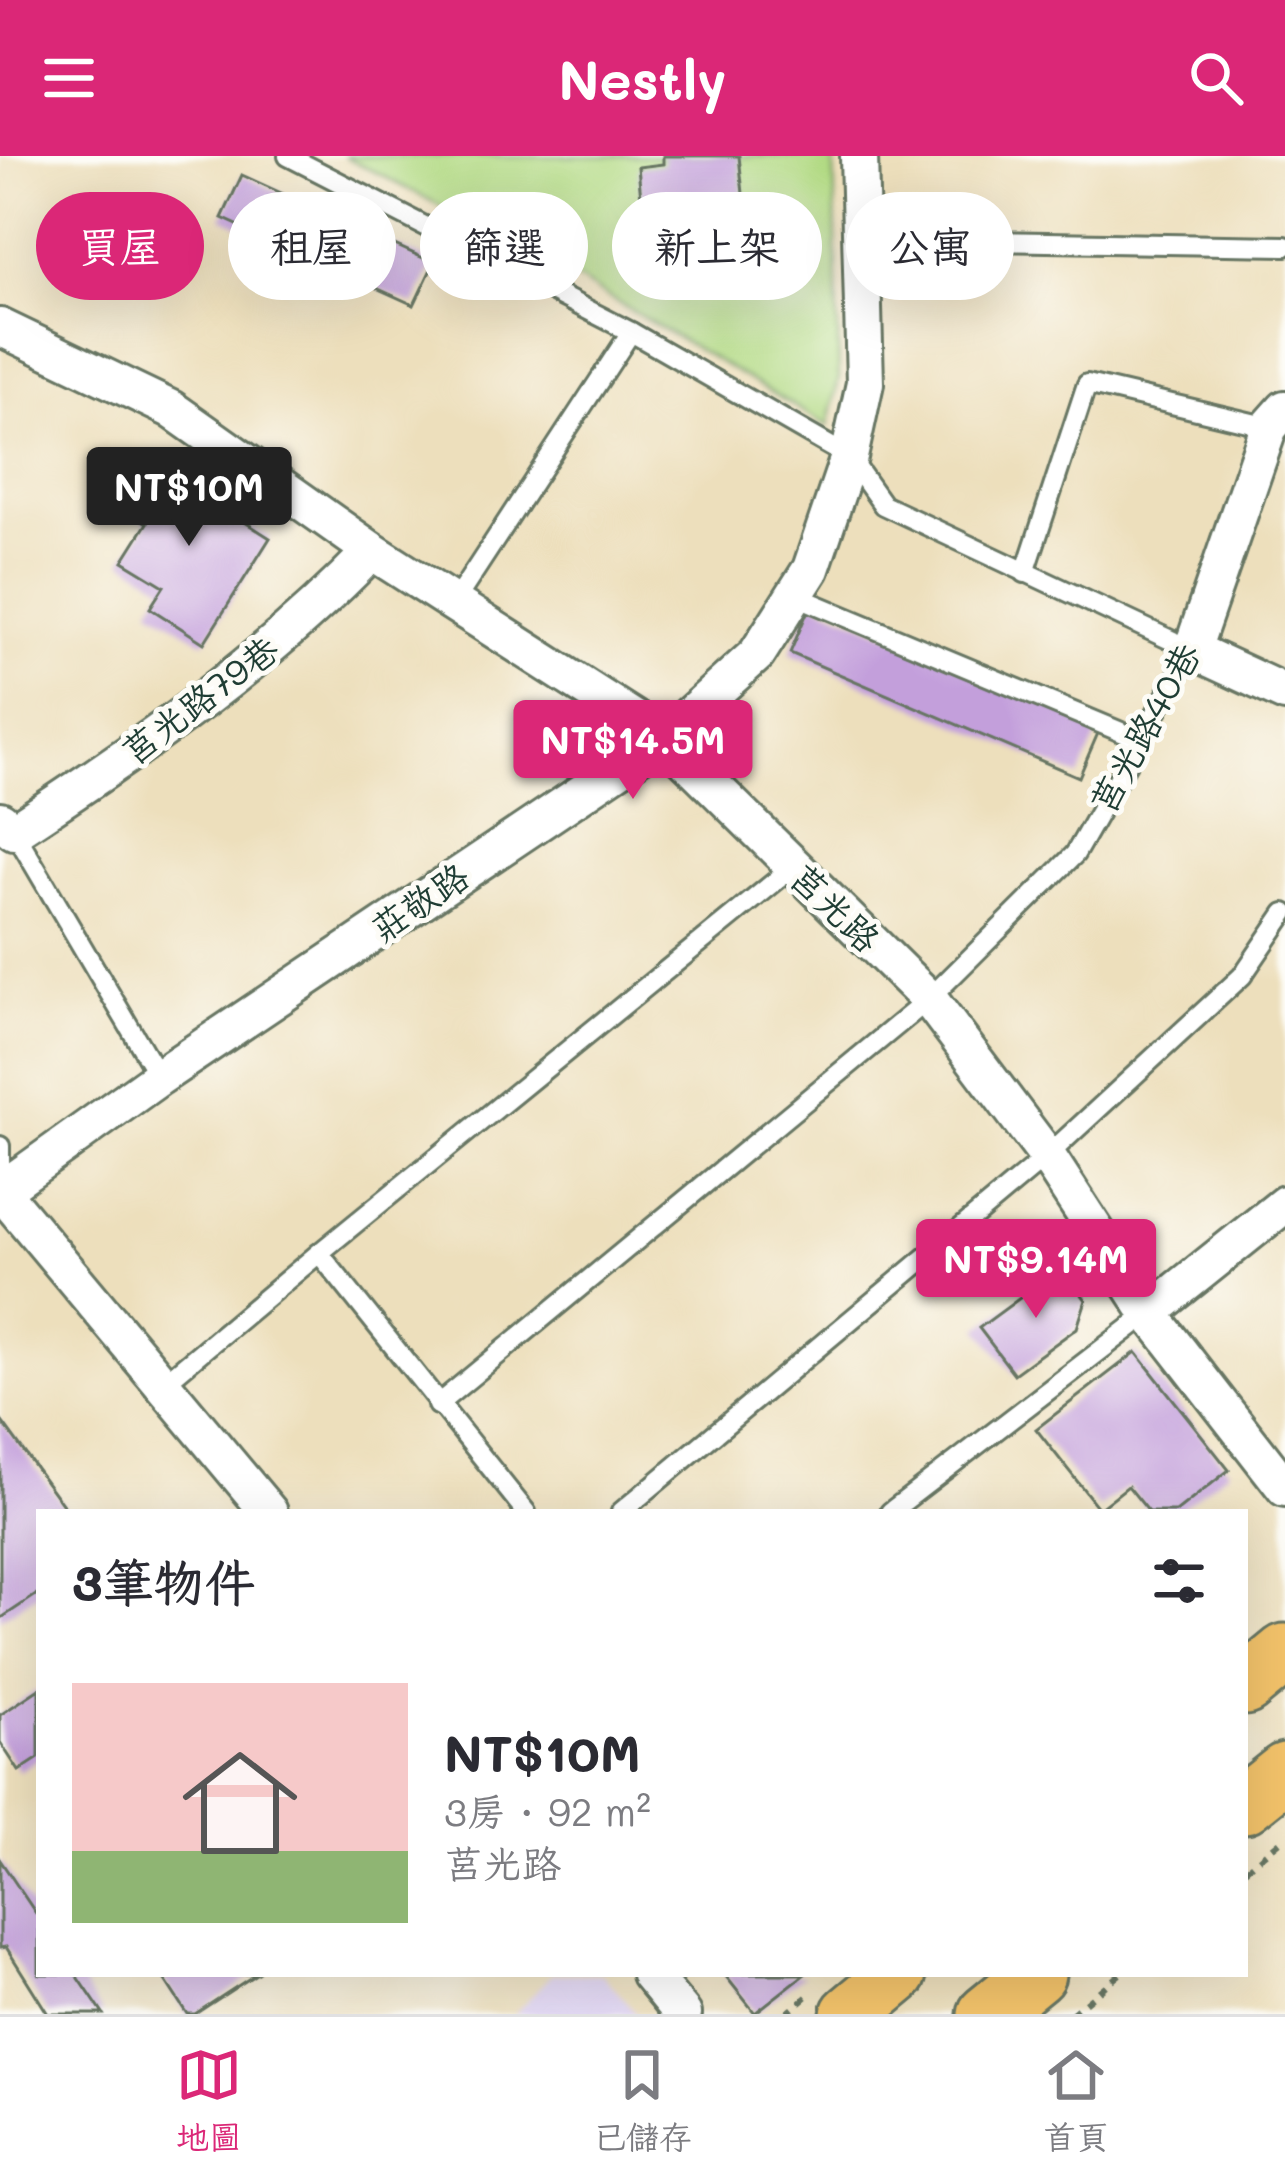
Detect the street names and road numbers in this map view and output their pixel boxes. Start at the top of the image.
street label: 莒光路79巷 [111,624,287,773]
street label: 莒光路40巷 [1078,634,1210,821]
street label: 莊敬路 [361,851,477,950]
street label: 莒光路 [781,852,891,961]

